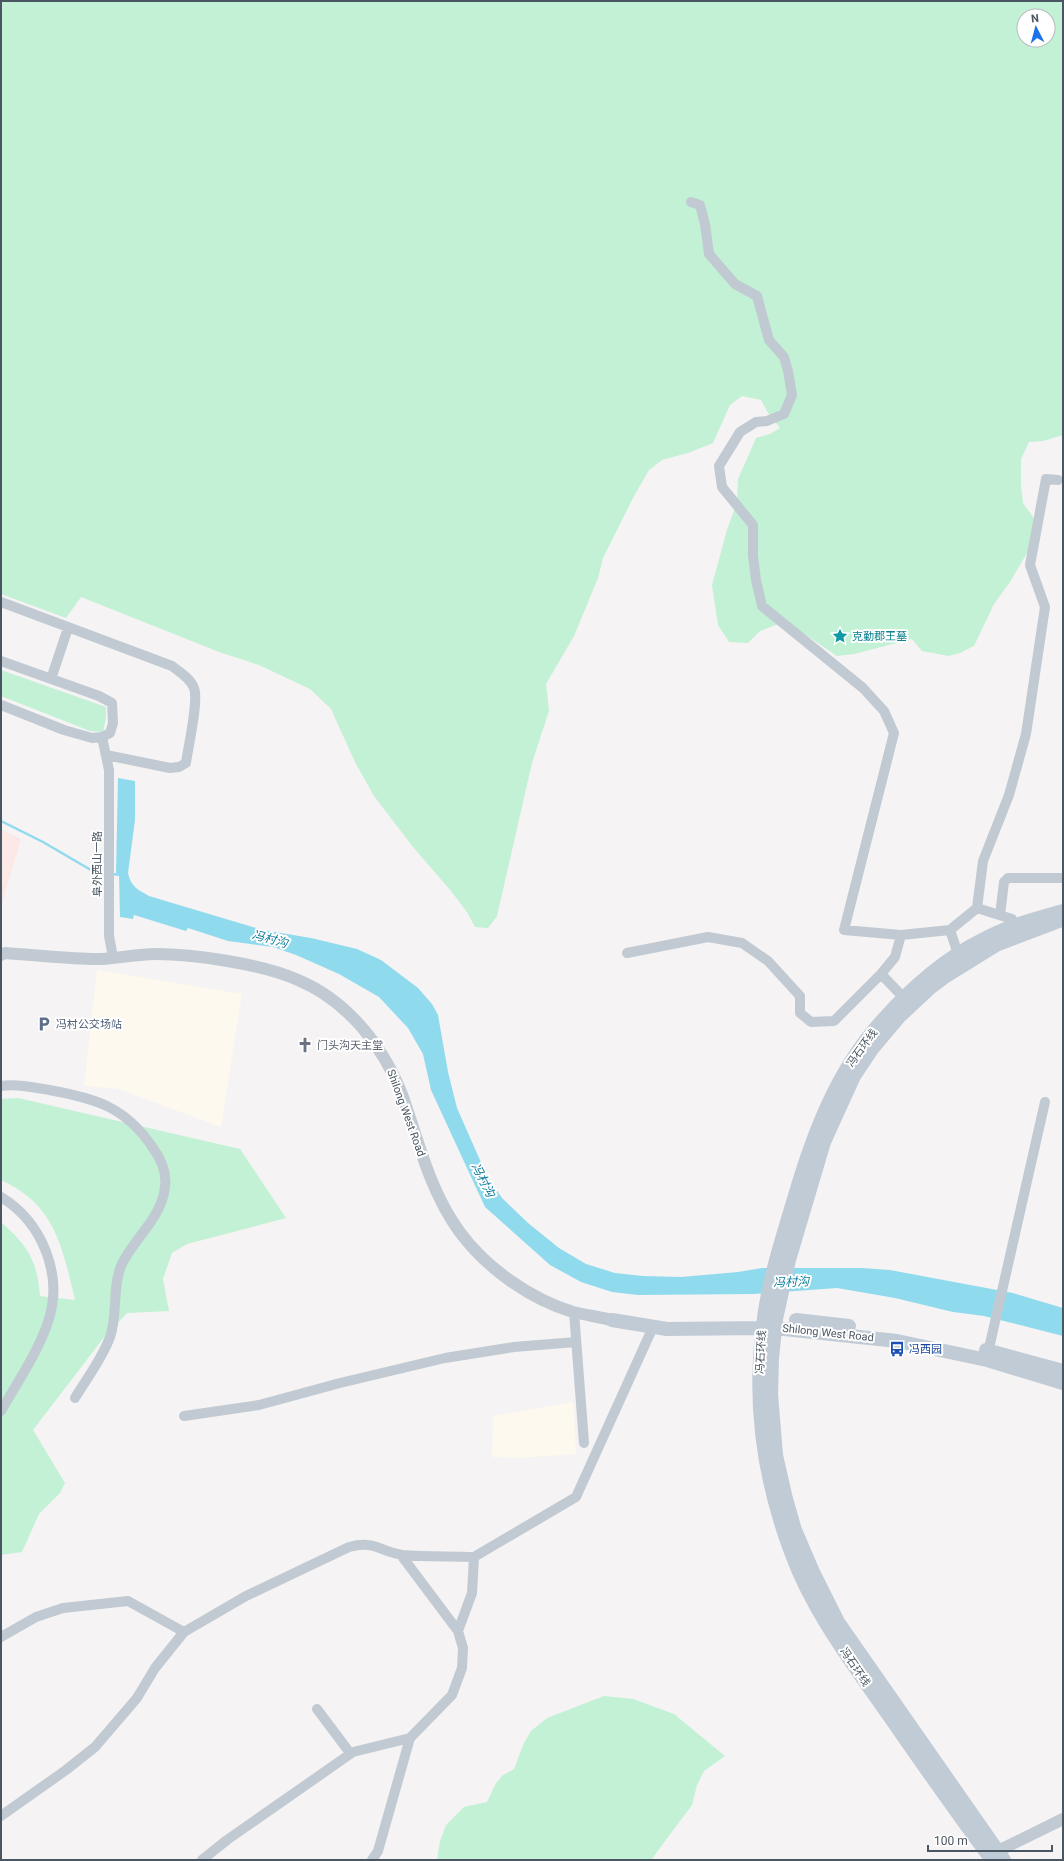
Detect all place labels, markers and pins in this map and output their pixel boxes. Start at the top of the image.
place icon: 克勤郡王墓 [831,627,849,645]
place label: 克勤郡王墓 [852,630,907,643]
parking icon: 冯村公交场站 [35,1015,53,1033]
place label: 冯村公交场站 [56,1018,122,1031]
church icon: 门头沟天主堂 [296,1036,314,1054]
place label: 门头沟天主堂 [317,1039,383,1052]
bus stop icon: 冯西园 [888,1340,906,1358]
place label: 冯西园 [909,1343,942,1356]

